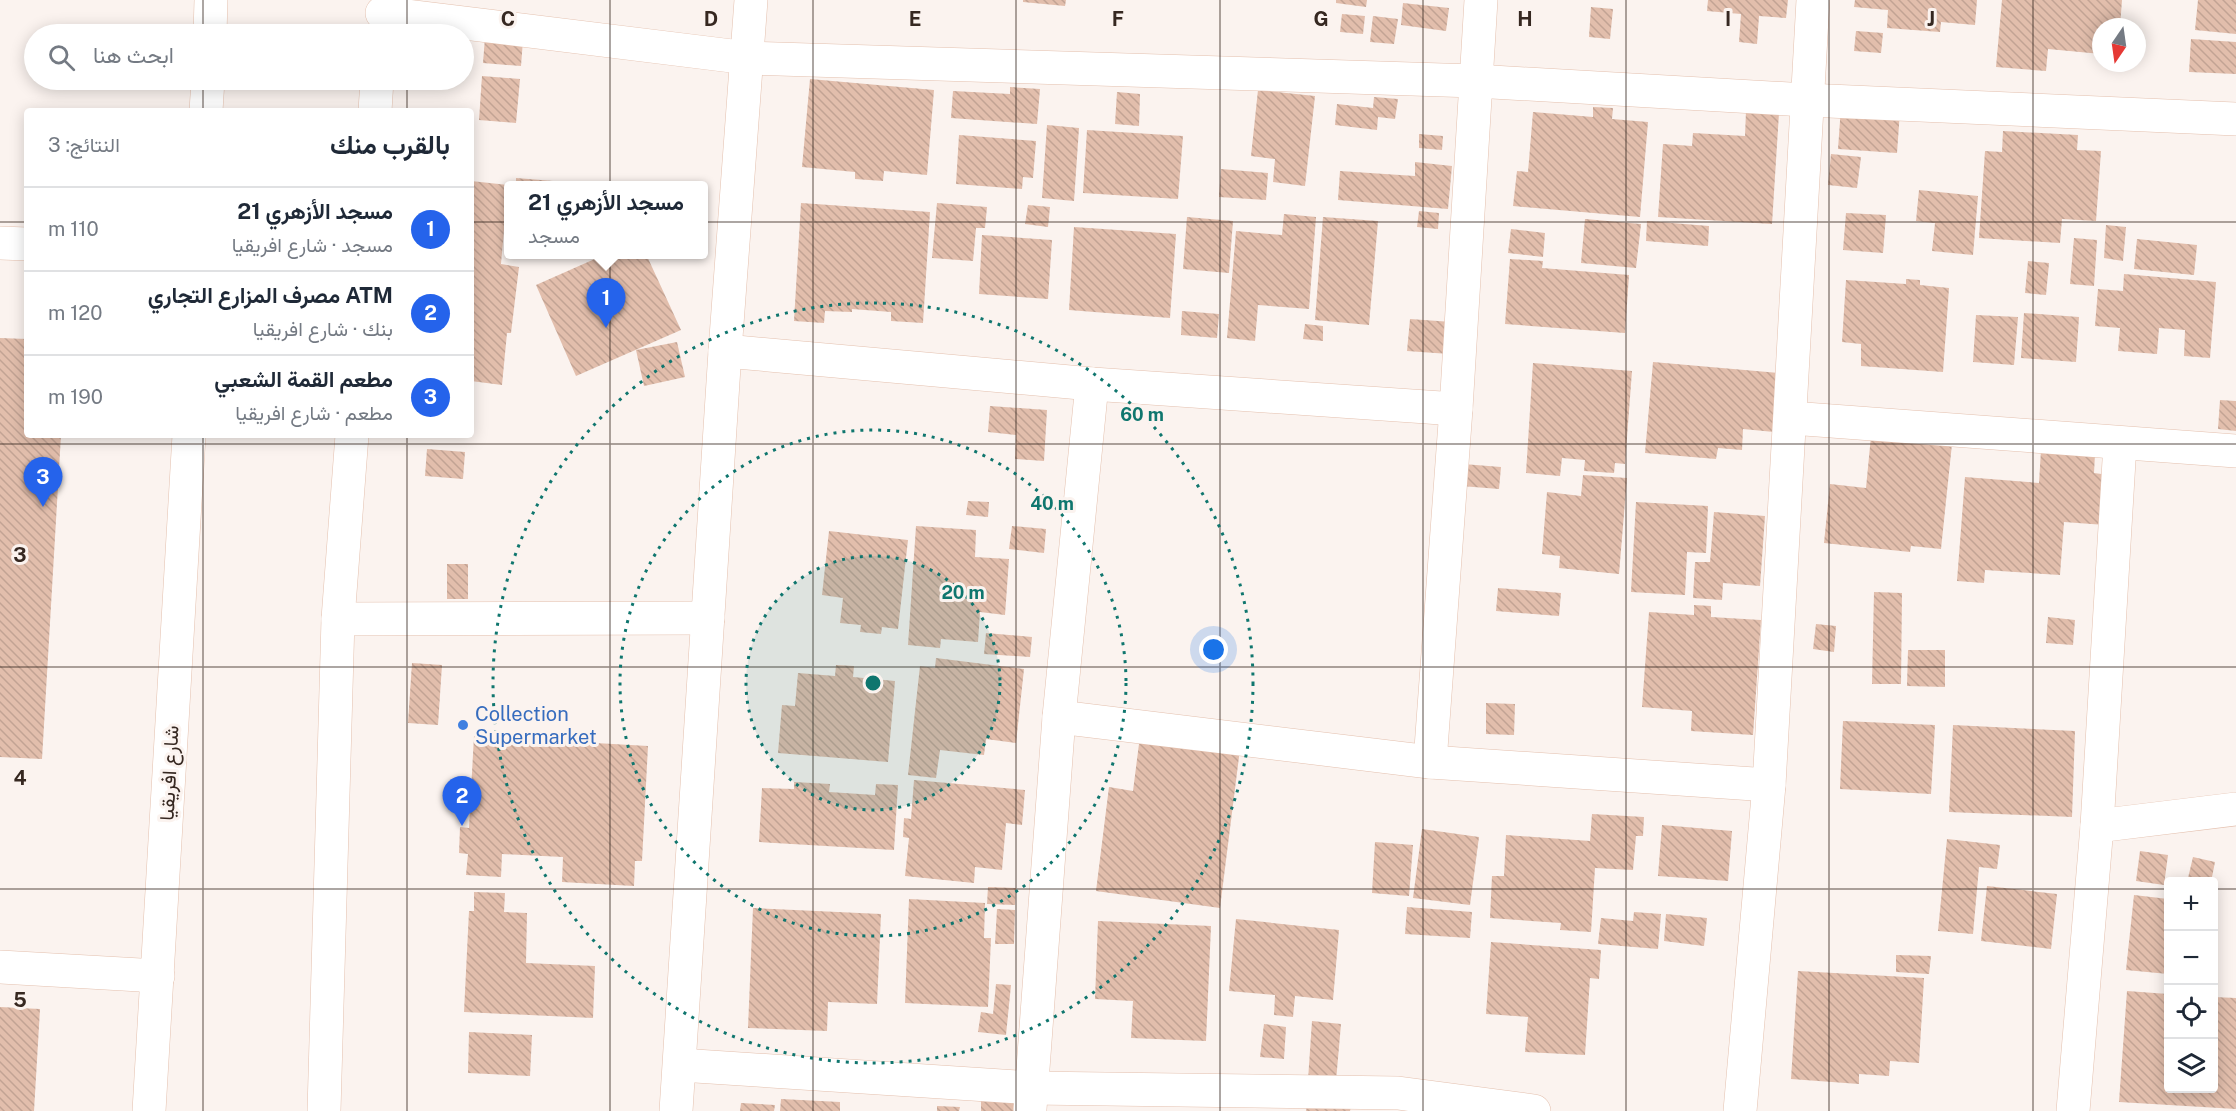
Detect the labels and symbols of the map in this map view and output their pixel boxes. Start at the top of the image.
text: C [501,7,515,31]
text: D [704,7,718,31]
text: E [909,7,921,31]
text: F [1112,7,1124,31]
text: G [1313,7,1329,31]
text: H [1517,7,1533,31]
text: I [1725,7,1731,31]
text: J [1927,7,1935,31]
north arrow [2092,18,2146,72]
pin: 1 [586,278,626,328]
text: 60 m [1120,404,1164,425]
pin: 3 [24,458,63,507]
text: 40 m [1030,493,1074,514]
text: 3 [13,543,27,567]
text: 20 m [941,582,985,603]
your location [1199,635,1228,664]
centre of rings [863,673,883,693]
place label: Collection Supermarket [475,702,597,749]
marker: Collection Supermarket [456,718,470,732]
street label: شارع افريقيا [155,725,185,821]
text: 4 [13,766,27,790]
pin: 2 [442,776,482,826]
text: 5 [13,988,27,1012]

